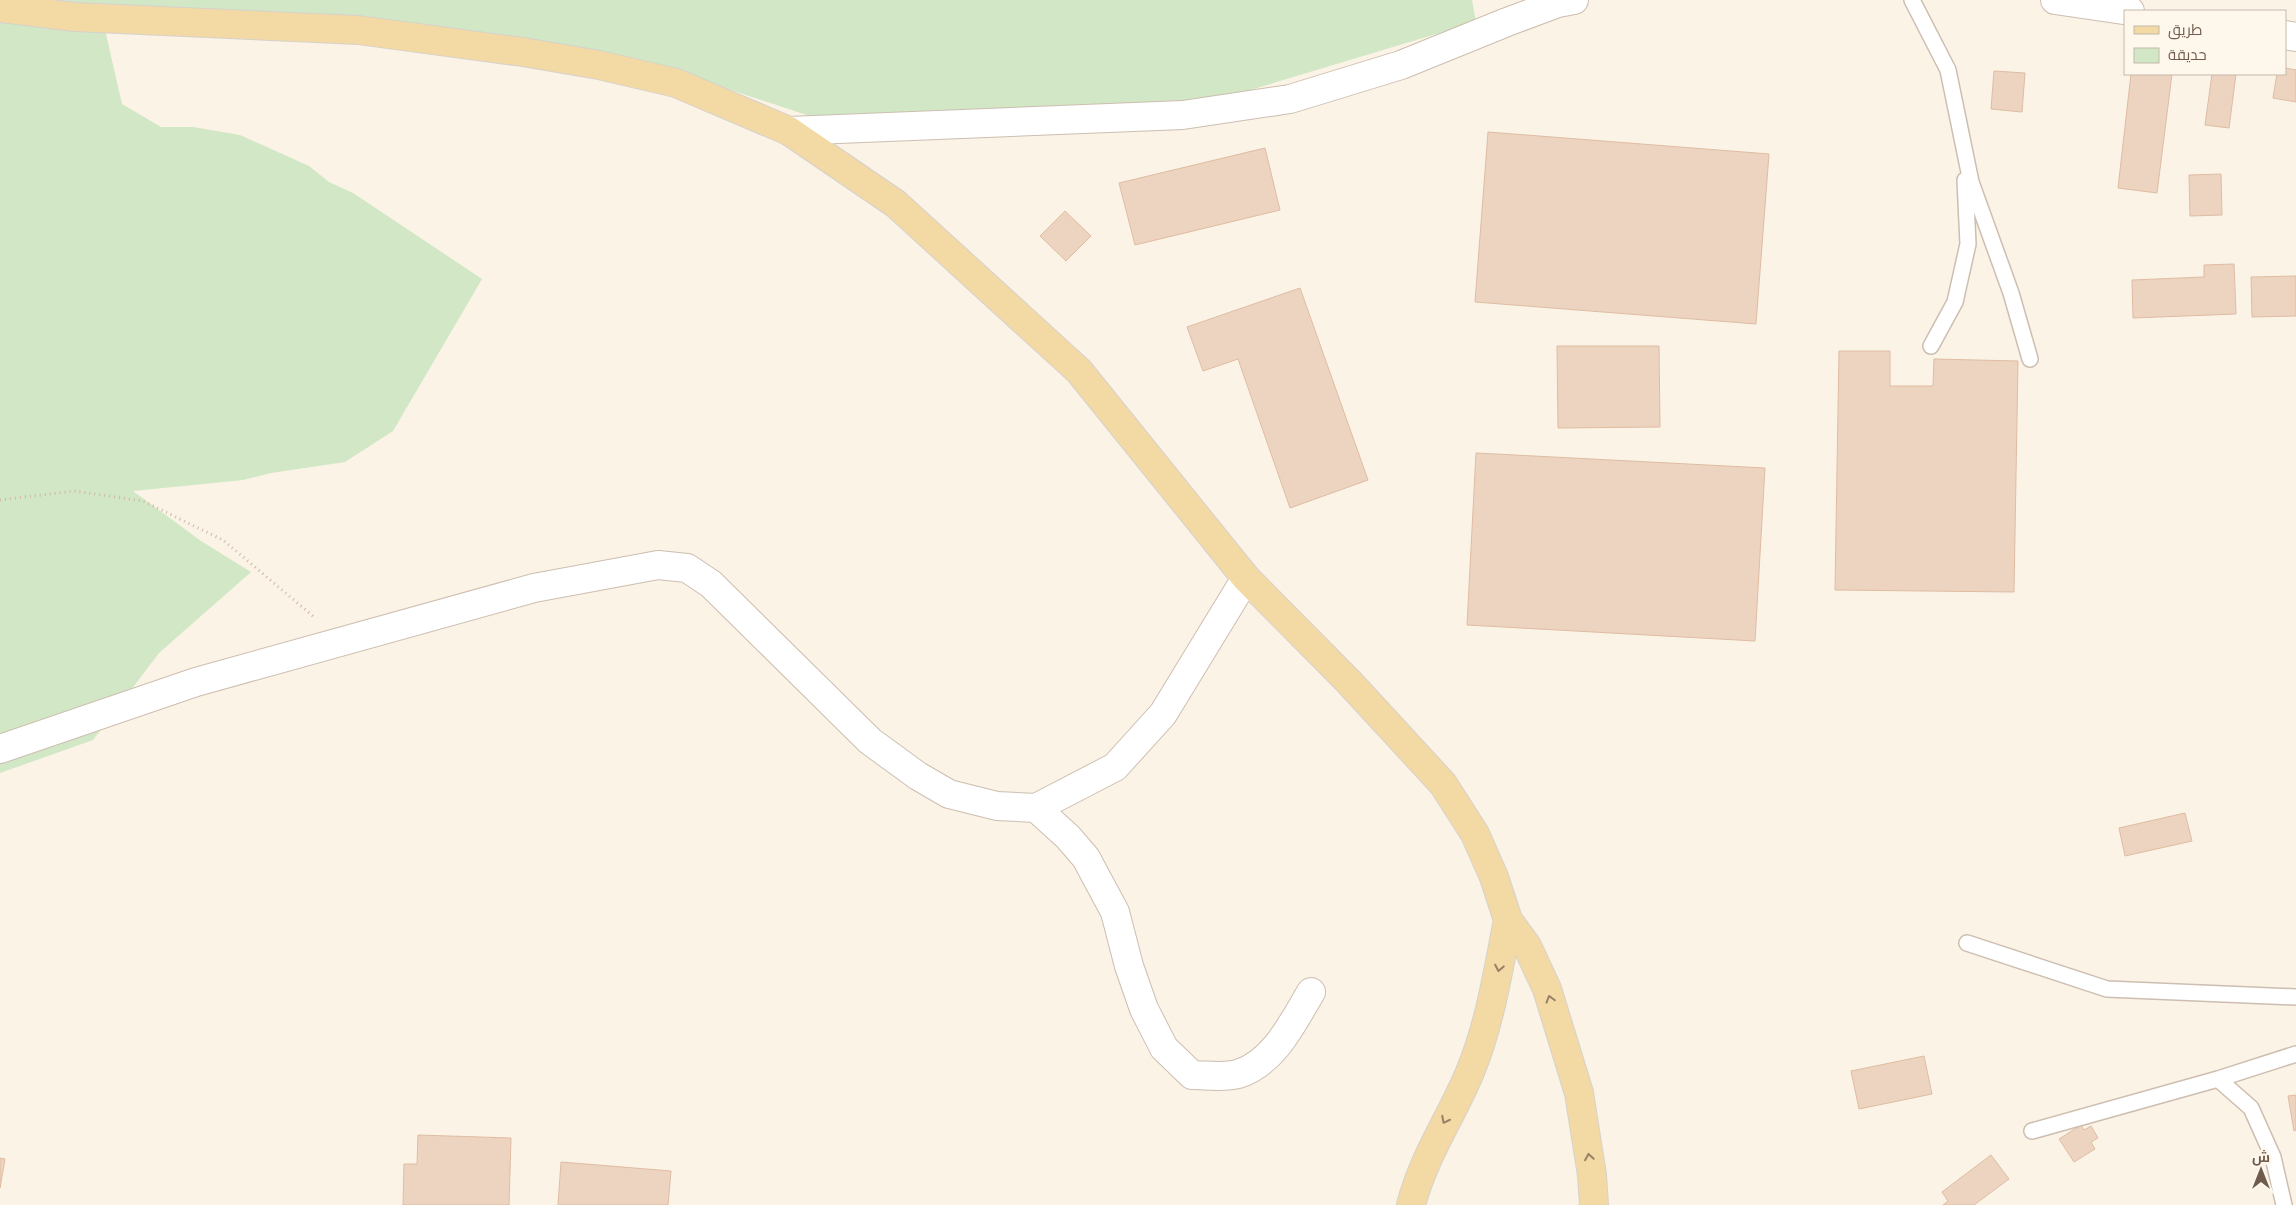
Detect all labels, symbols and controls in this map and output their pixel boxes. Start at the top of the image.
legend [2124,10,2286,75]
text: طريق [2168,22,2202,41]
text: حديقة [2168,47,2207,66]
one-way arrow [1494,963,1505,972]
one-way arrow [1545,996,1555,1004]
one-way arrow [1441,1115,1451,1124]
north arrow [2236,1145,2286,1195]
text: ش [2252,1149,2270,1167]
one-way arrow [1584,1152,1595,1160]

